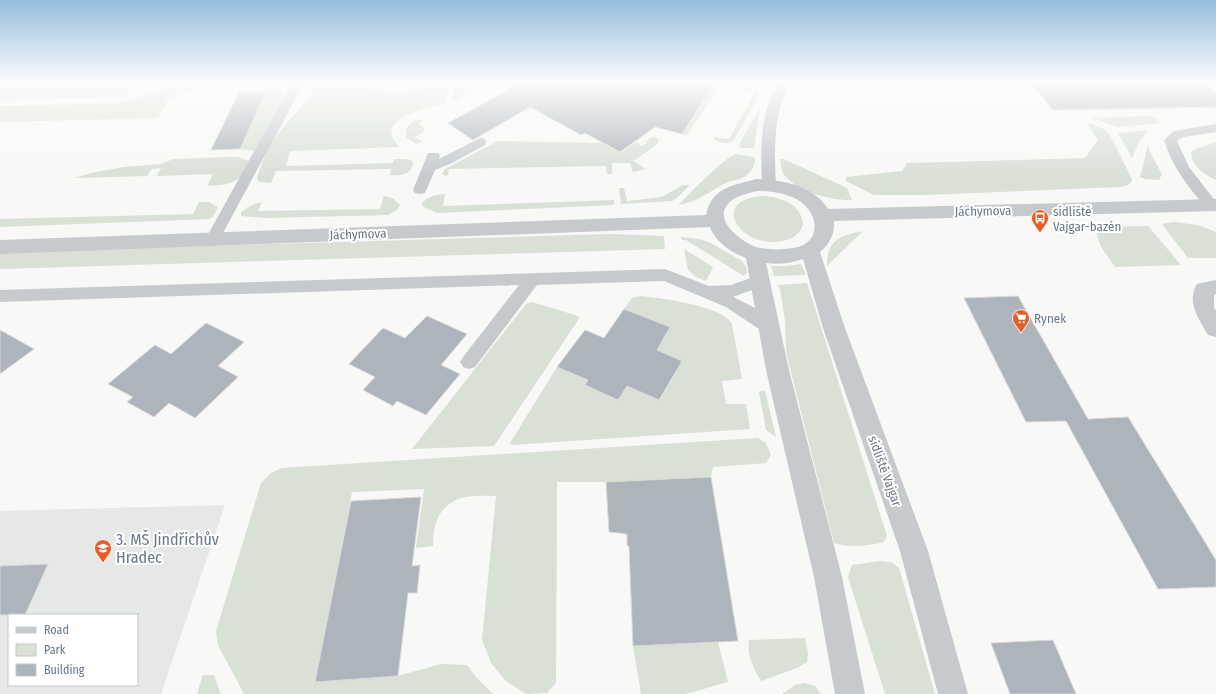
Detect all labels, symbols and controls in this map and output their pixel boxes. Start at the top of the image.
street label: Jáchymova [954,203,1012,219]
place label: sídliště Vajgar-bazén [1053,204,1121,234]
bus stop icon: sídliště Vajgar-bazén [1030,208,1050,233]
street label: Jáchymova [329,226,387,242]
supermarket icon: Rynek [1011,308,1031,333]
place label: Rynek [1034,311,1067,326]
street label: sídliště Vajgar [865,434,905,509]
place label: 3. MŠ Jindřichův Hradec [116,529,219,567]
school or university icon: 3. MŠ Jindřichův Hradec [93,538,113,563]
legend [8,614,138,686]
text: Road [44,623,69,637]
text: Park [44,643,66,657]
text: Building [44,663,85,677]

